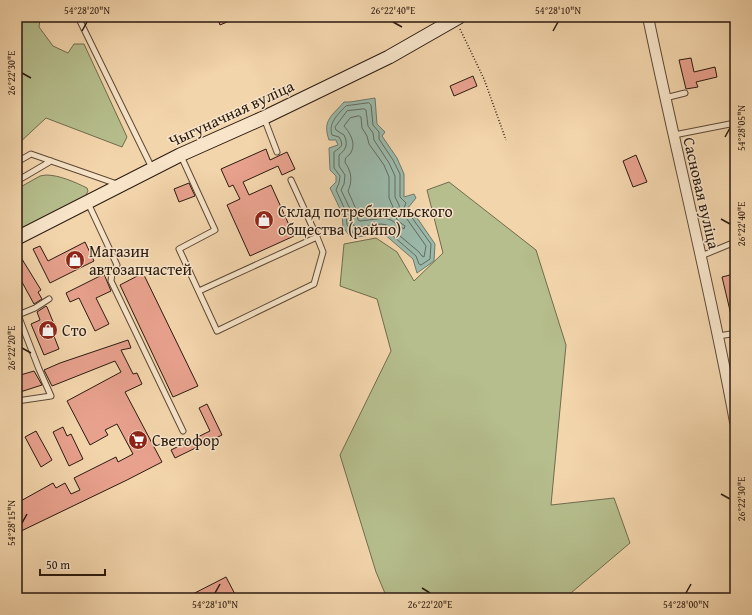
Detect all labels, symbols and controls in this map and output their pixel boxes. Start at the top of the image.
text: 54°28'20"N [64,3,110,18]
text: 26°22'40"E [371,3,415,18]
text: 54°28'10"N [535,3,581,18]
text: 26°22'30"E [4,51,19,95]
street label: Чыгуначная вуліца [164,73,298,153]
text: 54°28'05"N [734,105,749,151]
street label: Сасновая вуліца [677,135,727,252]
place label: Склад потребительского общества (райпо) [278,199,453,241]
text: 26°22'40"E [734,202,749,246]
shop icon: Склад потребительского общества (райпо) [253,209,275,231]
place label: Магазин автозапчастей [89,239,192,281]
shop icon: Магазин автозапчастей [64,249,86,271]
place label: Сто [62,318,87,342]
shop icon: Сто [37,319,59,341]
text: 26°22'20"E [4,326,19,370]
place label: Светофор [152,428,220,452]
supermarket icon: Светофор [127,429,149,451]
text: 26°22'30"E [734,477,749,521]
text: 54°28'15"N [4,500,19,546]
scale bar [40,551,105,577]
text: 50 m [46,556,70,573]
text: 54°28'10"N [192,597,238,612]
text: 26°22'20"E [408,597,452,612]
text: 54°28'00"N [663,597,709,612]

